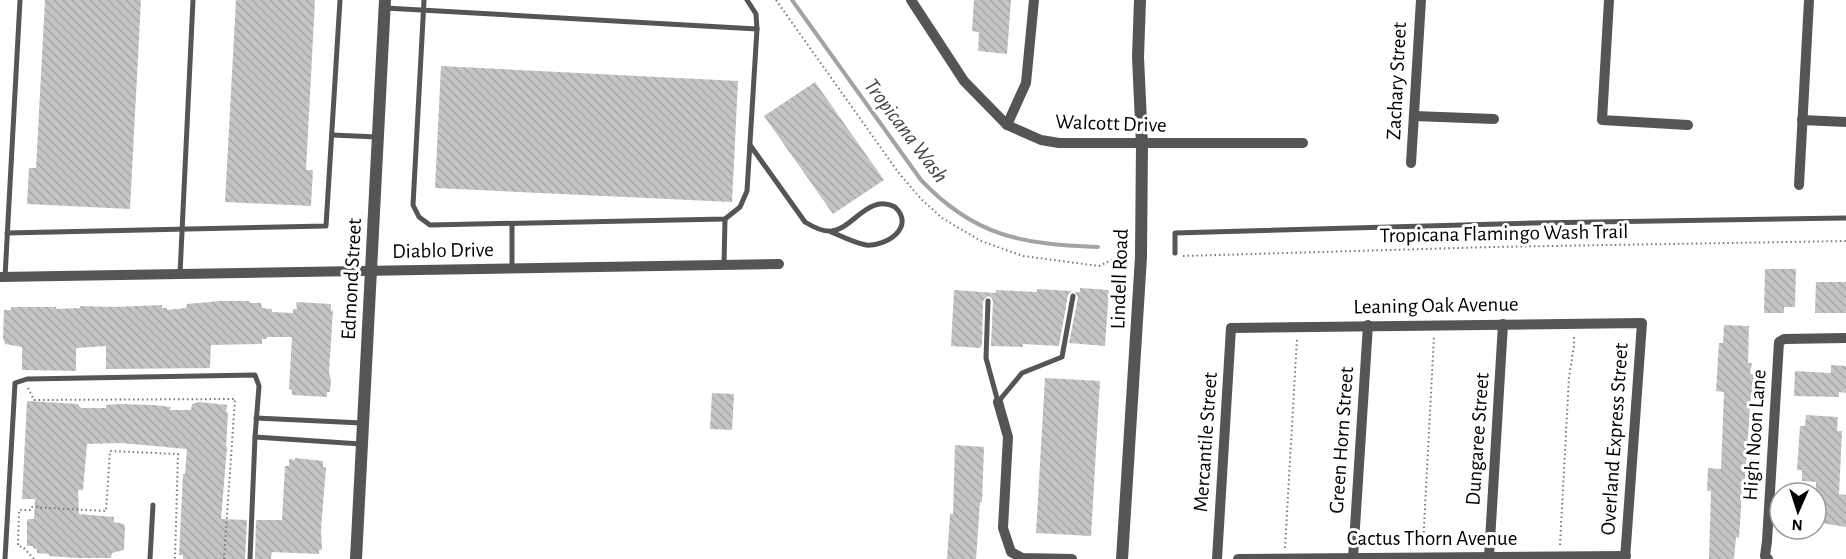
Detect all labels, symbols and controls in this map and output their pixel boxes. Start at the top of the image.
street label: Zachary Street [1383,21,1410,141]
water label: Tropicana Wash [859,74,952,187]
street label: Walcott Drive [1055,111,1167,136]
street label: Edmond Street [338,217,365,340]
street label: Tropicana Flamingo Wash Trail [1380,221,1628,246]
street label: Lindell Road [1107,228,1132,330]
street label: Diablo Drive [392,239,494,262]
street label: Leaning Oak Avenue [1353,294,1519,317]
street label: Overland Express Street [1597,342,1632,536]
street label: Green Horn Street [1326,366,1357,514]
street label: High Noon Lane [1739,369,1770,501]
street label: Mercantile Street [1190,371,1221,513]
street label: Dungaree Street [1462,371,1493,506]
north arrow [1768,481,1828,541]
text: N [1791,517,1803,533]
street label: Cactus Thorn Avenue [1347,528,1517,549]

